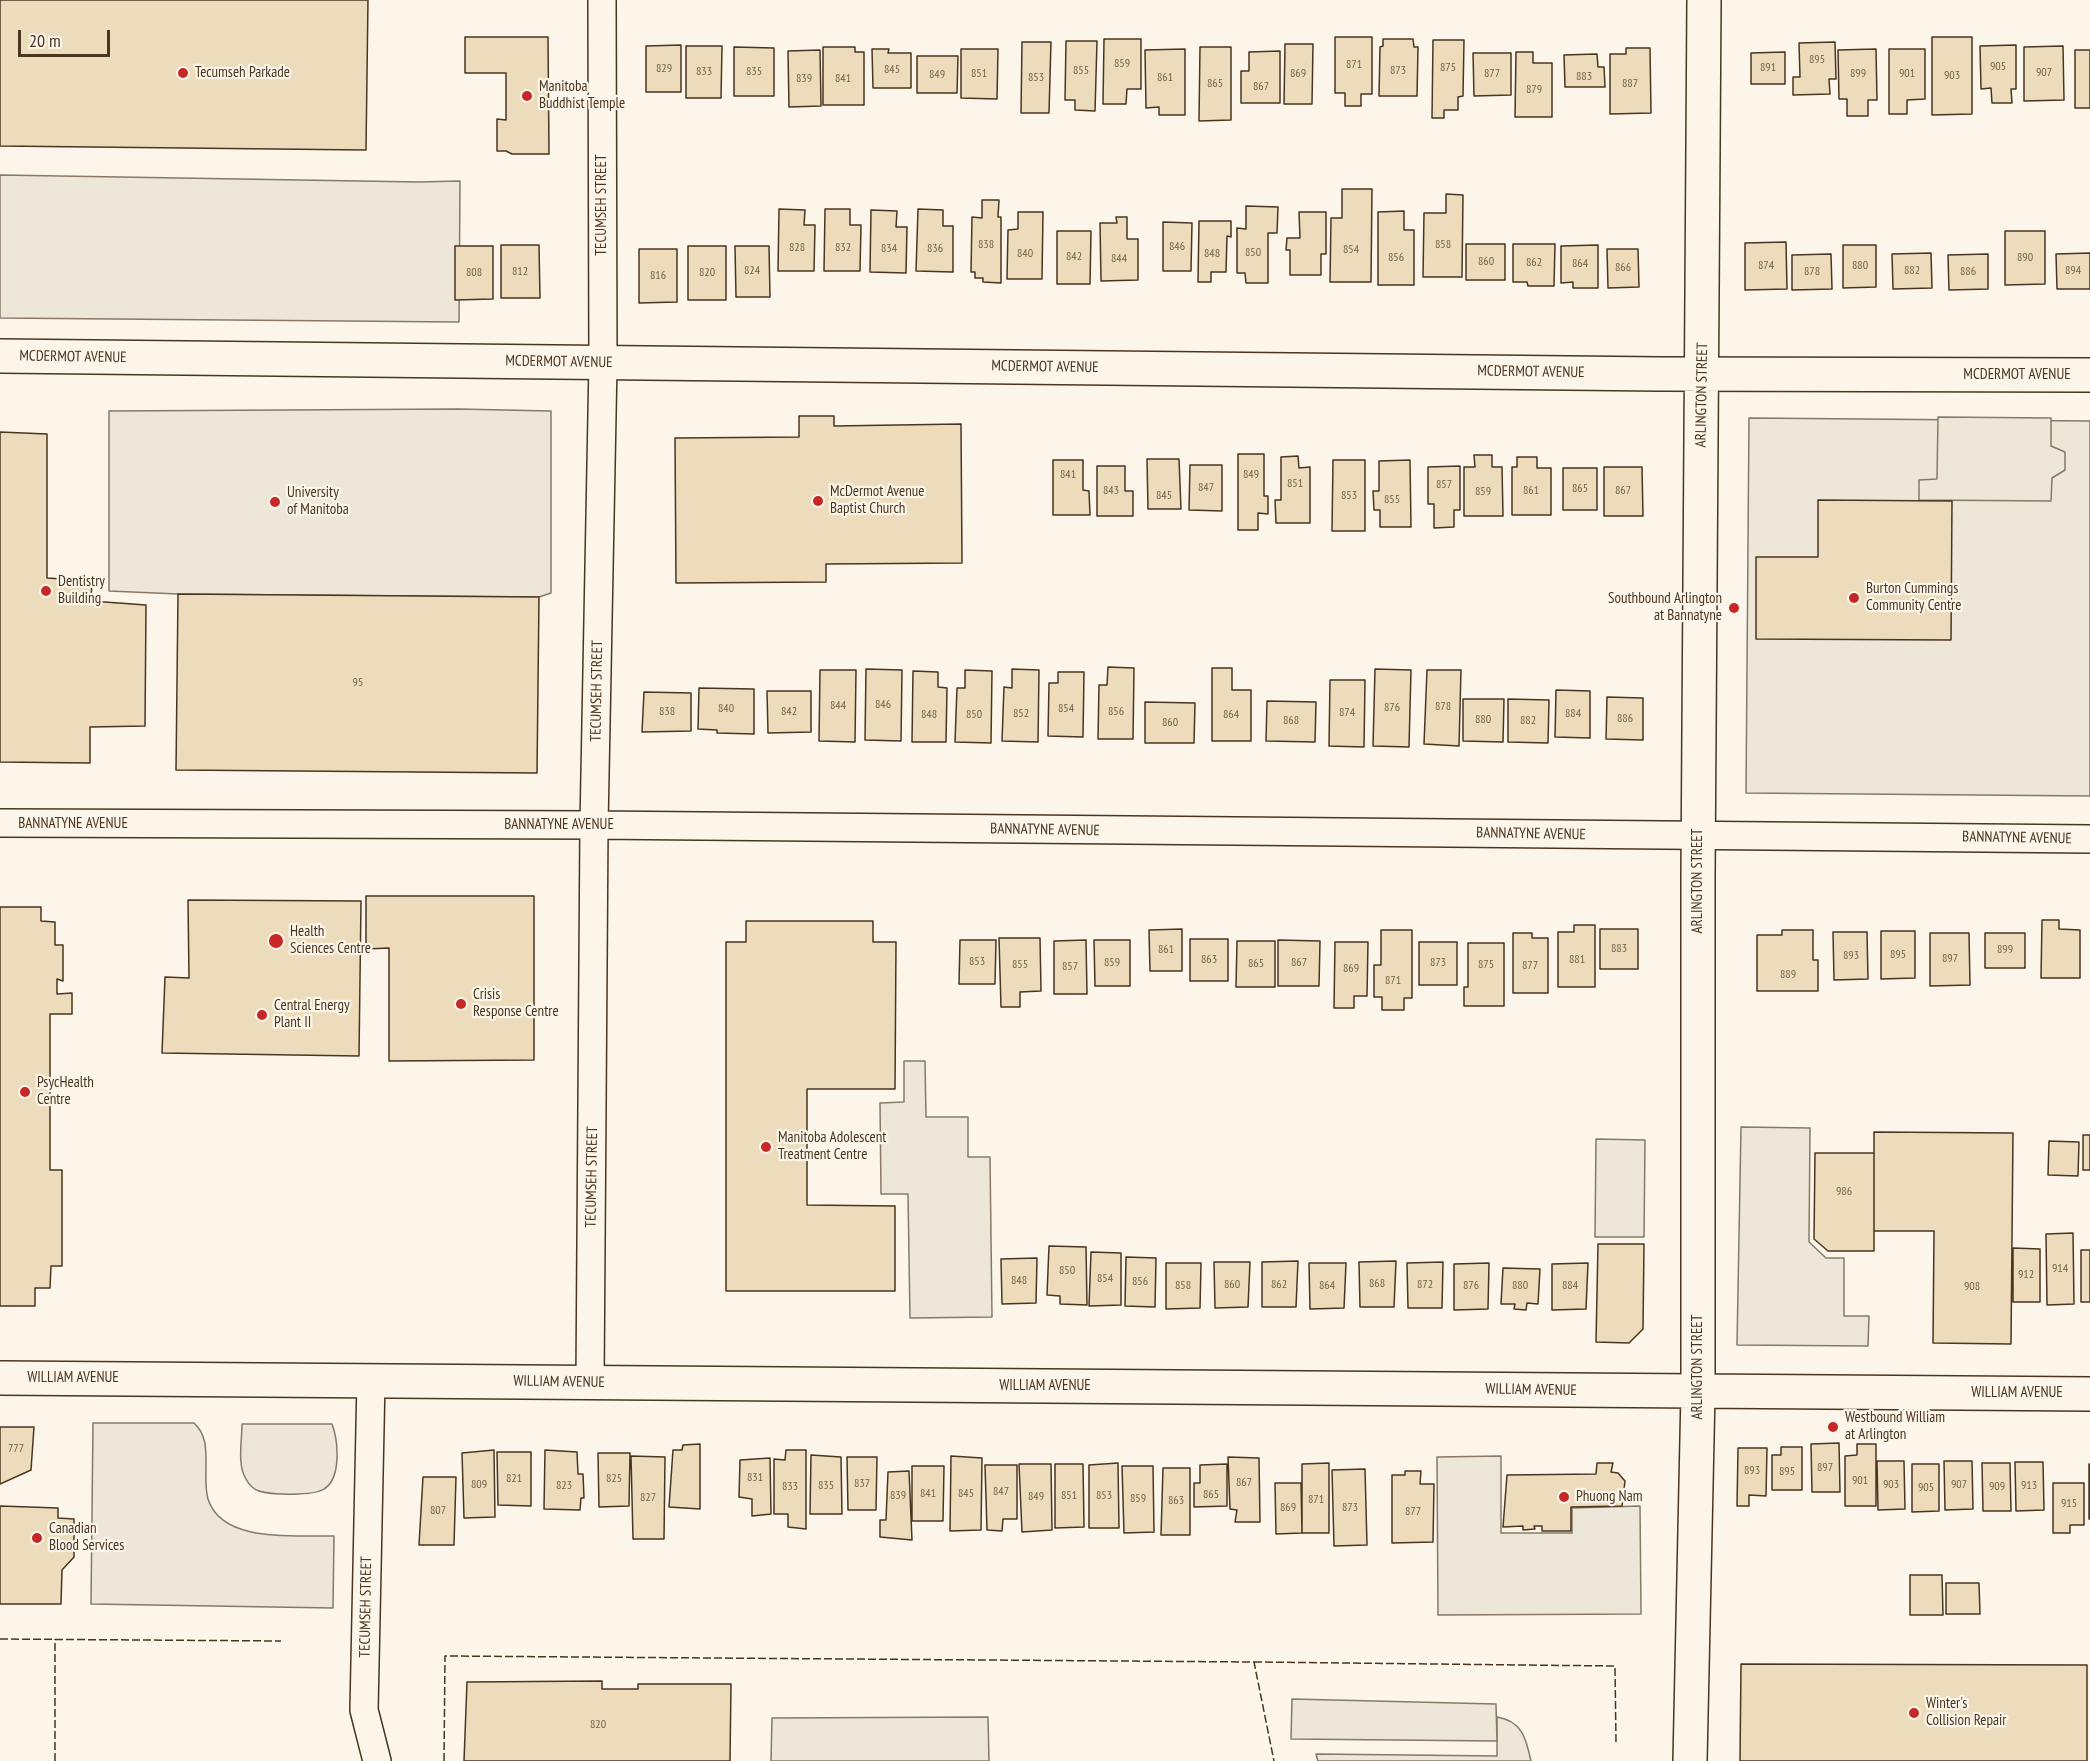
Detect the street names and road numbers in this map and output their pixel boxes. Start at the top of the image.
street label: TECUMSEH STREET [593,154,611,256]
street label: ARLINGTON STREET [1692,342,1712,448]
street label: MCDERMOT AVENUE [19,347,127,367]
street label: MCDERMOT AVENUE [505,352,613,372]
street label: MCDERMOT AVENUE [991,357,1099,377]
street label: MCDERMOT AVENUE [1477,362,1585,382]
street label: MCDERMOT AVENUE [1963,366,2071,384]
street label: TECUMSEH STREET [587,640,607,742]
street label: BANNATYNE AVENUE [18,815,128,833]
street label: BANNATYNE AVENUE [504,816,614,834]
street label: BANNATYNE AVENUE [990,820,1100,840]
street label: BANNATYNE AVENUE [1476,824,1586,844]
street label: BANNATYNE AVENUE [1962,828,2072,848]
street label: ARLINGTON STREET [1689,829,1707,933]
street label: TECUMSEH STREET [582,1126,602,1228]
street label: ARLINGTON STREET [1689,1315,1707,1419]
street label: WILLIAM AVENUE [27,1369,119,1387]
street label: WILLIAM AVENUE [513,1372,605,1392]
street label: WILLIAM AVENUE [999,1377,1091,1395]
street label: WILLIAM AVENUE [1485,1380,1577,1400]
street label: WILLIAM AVENUE [1971,1384,2063,1402]
street label: TECUMSEH STREET [356,1556,376,1658]

